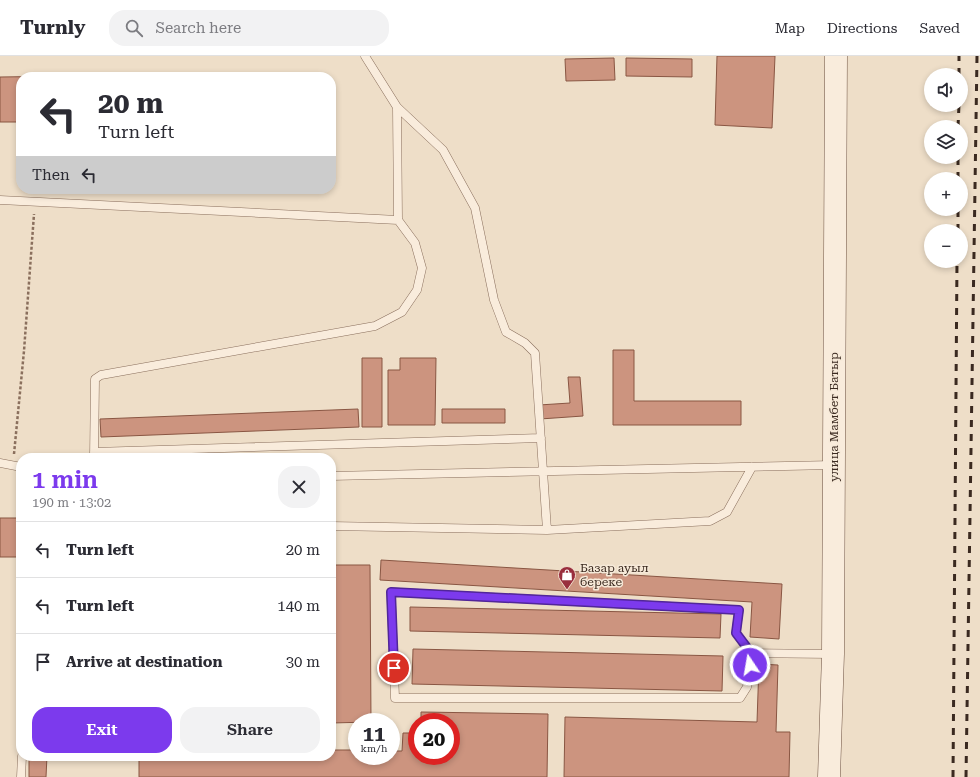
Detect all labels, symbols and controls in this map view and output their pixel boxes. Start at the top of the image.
search box [109,10,389,46]
text: Turnly [20,16,85,39]
icon: search [123,17,145,39]
text: Search here [155,19,241,37]
text: Map [775,20,805,36]
text: Directions [827,20,897,36]
text: Saved [919,20,960,36]
map controls [924,68,968,268]
button: sound [924,68,968,112]
text: 20 m [98,87,163,120]
icon: left [32,88,84,140]
button: layers [924,120,968,164]
text: Turn left [98,121,174,142]
icon: left [78,164,100,186]
text: Then [32,166,70,184]
button: + [924,172,968,216]
button: − [924,224,968,268]
street label: улица Мамбет Батыр [827,352,841,482]
text: 1 min [32,466,98,494]
button: close [278,466,320,508]
text: 190 m · 13:02 [32,495,111,510]
icon: left [32,539,54,561]
text: Turn left [66,541,134,559]
text: 20 m [286,541,320,559]
place label: Базар ауыл береке [580,561,649,589]
shop icon: Базар ауыл береке [557,565,577,590]
icon: left [32,595,54,617]
text: Turn left [66,597,134,615]
text: 140 m [277,597,320,615]
position arrow [729,644,771,686]
icon: arrive [32,651,54,673]
pin [377,651,411,685]
text: Arrive at destination [66,653,222,671]
text: 30 m [286,653,320,671]
icon: arrive [383,657,405,679]
button: Exit [32,707,172,753]
button: Share [180,707,320,753]
speed limit sign: 20 [408,713,460,765]
text: 11 [363,722,385,746]
text: km/h [361,743,387,754]

